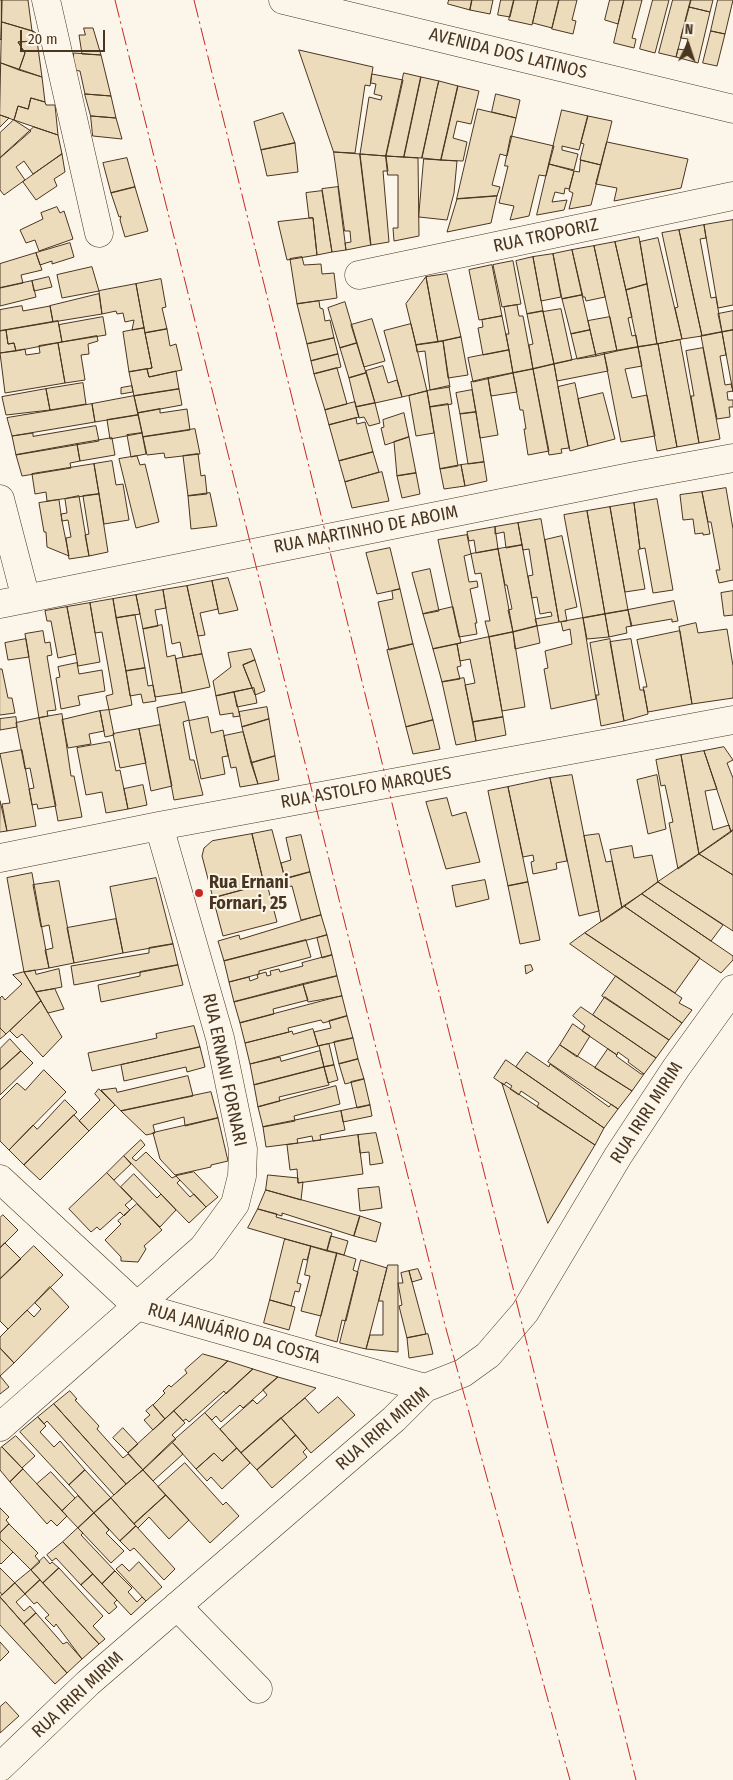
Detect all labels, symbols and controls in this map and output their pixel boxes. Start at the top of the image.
scale bar [22,20,108,52]
north arrow [663,20,713,70]
text: N [684,21,694,38]
street label: AVENIDA DOS LATINOS [427,24,589,84]
text: 20 m [28,30,58,48]
street label: RUA TROPORIZ [492,214,600,258]
street label: RUA MARTINHO DE ABOIM [272,502,460,558]
street label: RUA ASTOLFO MARQUES [279,762,453,814]
place label: Rua Ernani Fornari, 25 [209,872,289,914]
marker: Rua Ernani Fornari, 25 [193,887,205,899]
street label: RUA ERNANI FORNARI [197,992,251,1148]
street label: RUA IRIRI MIRIM [606,1058,688,1168]
street label: RUA JANUÁRIO DA COSTA [145,1299,323,1369]
street label: RUA IRIRI MIRIM [332,1383,434,1475]
street label: RUA IRIRI MIRIM [28,1647,128,1743]

